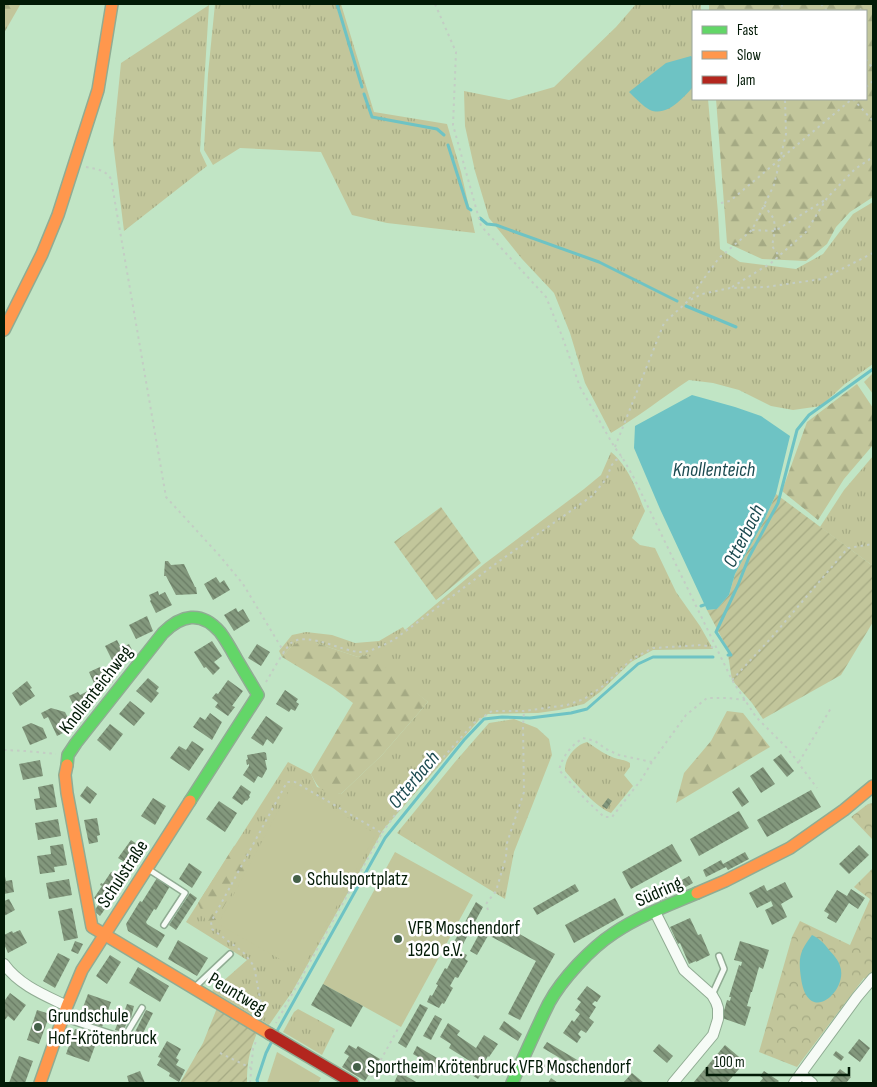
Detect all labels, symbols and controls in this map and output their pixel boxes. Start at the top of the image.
legend [692,10,867,100]
text: Fast [737,21,759,40]
text: Slow [737,46,761,65]
text: Jam [736,71,755,90]
water label: Knollenteich [673,458,755,482]
water label: Otterbach [718,501,770,571]
street label: Knollenteichweg [54,641,138,739]
water label: Otterbach [383,747,445,813]
street label: Schulstraße [93,836,153,912]
place label: Schulsportplatz [307,868,408,891]
street label: Südring [632,871,686,912]
marker: Schulsportplatz [291,873,303,885]
place label: VFB Moschendorf 1920 e.V. [408,917,521,962]
marker: VFB Moschendorf 1920 e.V. [392,933,404,945]
street label: Peuntweg [204,968,270,1020]
place label: Grundschule Hof-Krötenbruck [48,1005,158,1050]
marker: Grundschule Hof-Krötenbruck [32,1021,44,1033]
scale bar [707,1044,850,1076]
text: 100 m [714,1053,745,1072]
place label: Sportheim Krötenbruck VFB Moschendorf [367,1056,631,1079]
marker: Sportheim Krötenbruck VFB Moschendorf [351,1061,363,1073]

